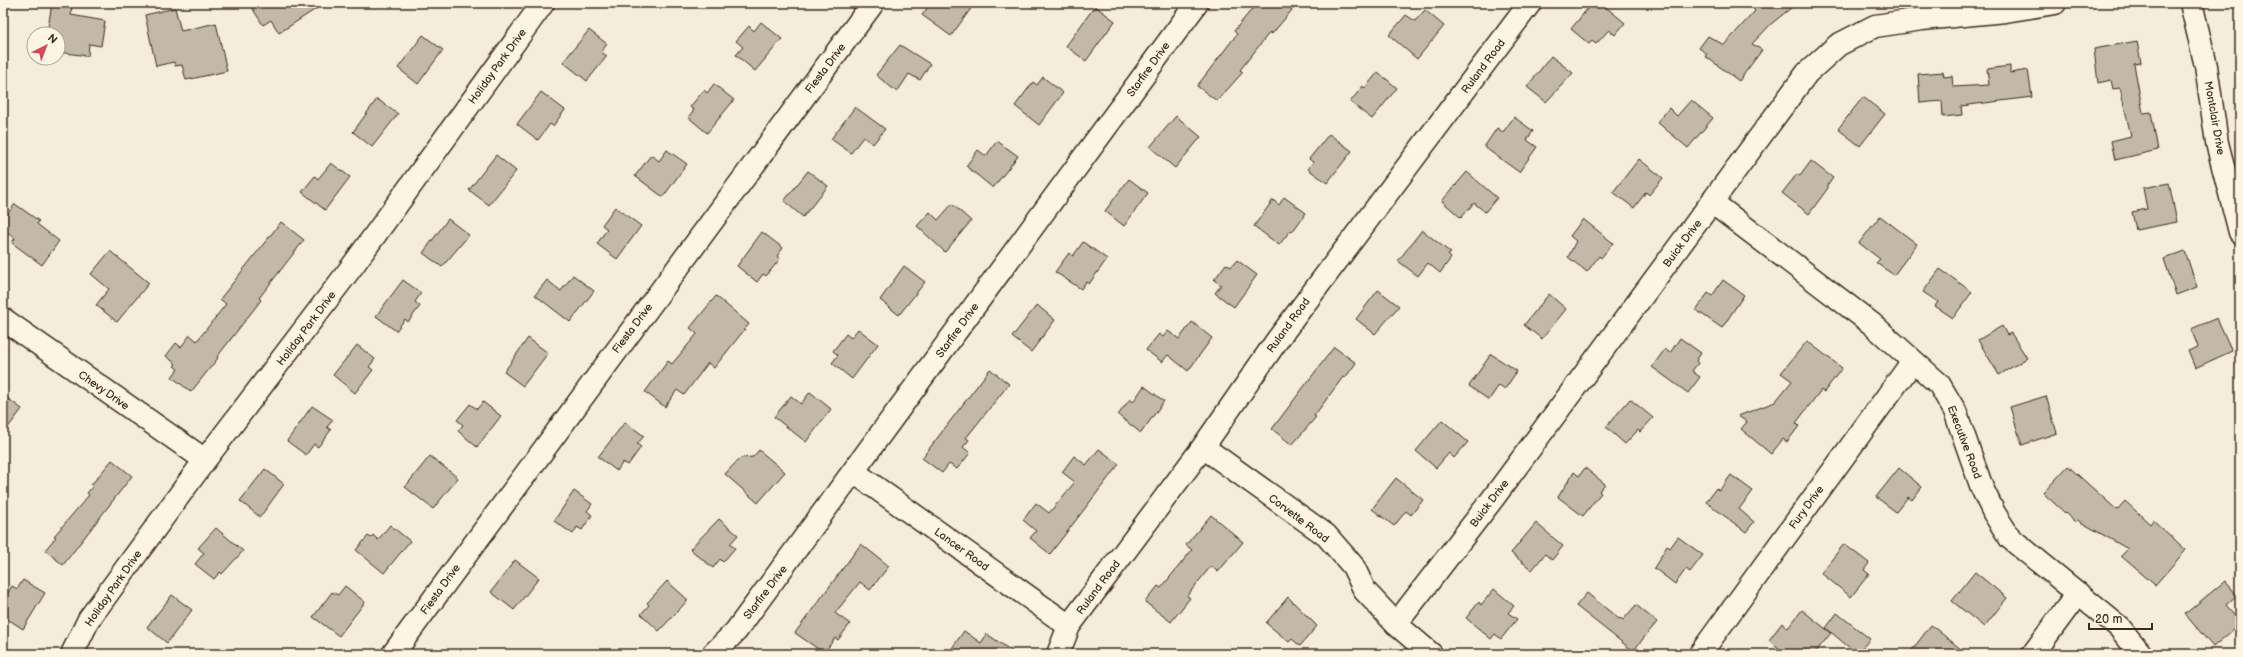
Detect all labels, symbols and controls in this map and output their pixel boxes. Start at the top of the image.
north arrow [26,26,66,66]
street label: Holiday Park Drive [466,26,529,107]
text: N [45,31,60,47]
street label: Ruland Road [1459,37,1508,96]
street label: Starfire Drive [1124,39,1173,99]
street label: Fiesta Drive [802,40,849,96]
street label: Montclair Drive [2202,80,2227,157]
street label: Buick Drive [1660,217,1705,270]
street label: Holiday Park Drive [274,288,339,368]
street label: Ruland Road [1264,295,1313,355]
street label: Fiesta Drive [609,300,656,356]
street label: Starfire Drive [933,300,982,360]
street label: Chevy Drive [76,368,132,413]
street label: Executive Road [1945,404,1984,481]
street label: Buick Drive [1467,477,1512,530]
street label: Fury Drive [1786,483,1827,531]
street label: Corvette Road [1266,491,1331,545]
street label: Lancer Road [932,525,992,574]
street label: Holiday Park Drive [82,547,145,629]
street label: Ruland Road [1074,558,1123,617]
street label: Fiesta Drive [418,561,463,617]
street label: Starfire Drive [741,562,790,622]
scale bar [2089,605,2152,631]
text: 20 m [2095,612,2122,627]

